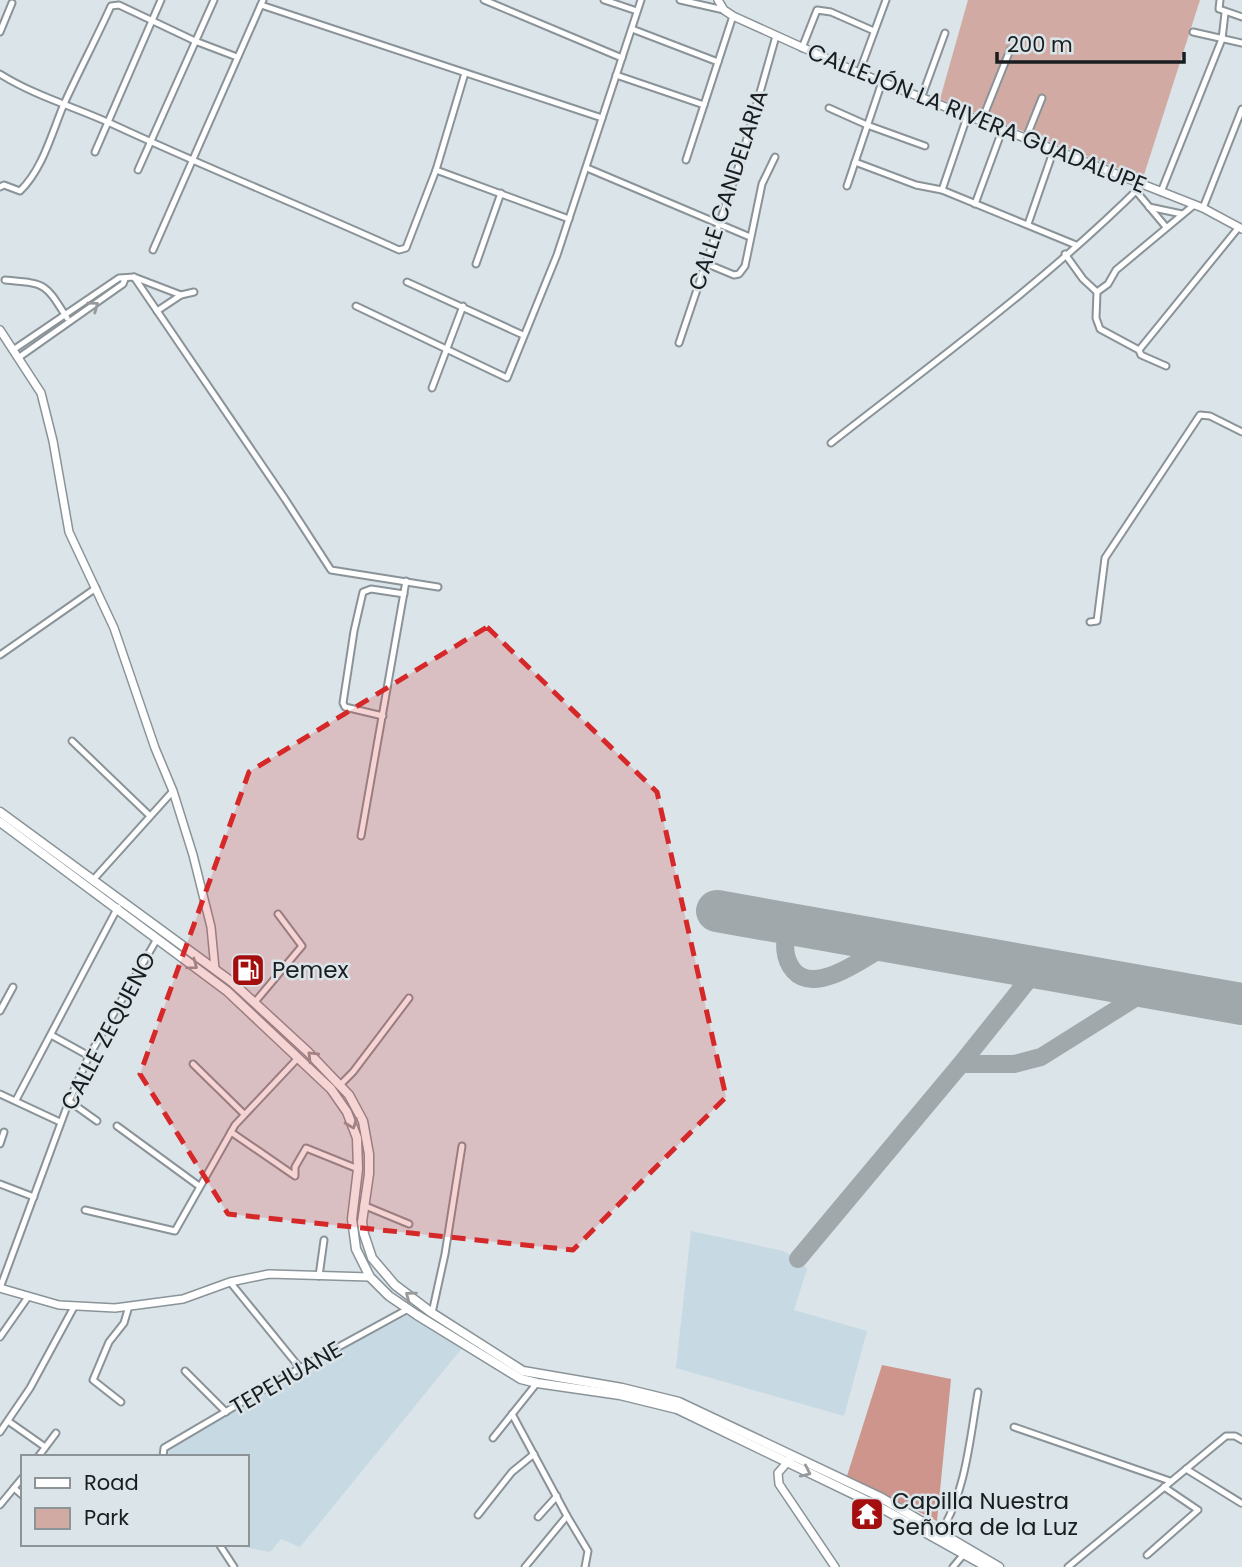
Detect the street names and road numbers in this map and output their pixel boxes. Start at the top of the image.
street label: CALLEJÓN LA RIVERA GUADALUPE [803,35,1151,201]
street label: CALLE CANDELARIA [680,86,776,294]
street label: CALLE ZEQUENO [53,946,163,1116]
street label: TEPEHUANE [224,1333,348,1423]

